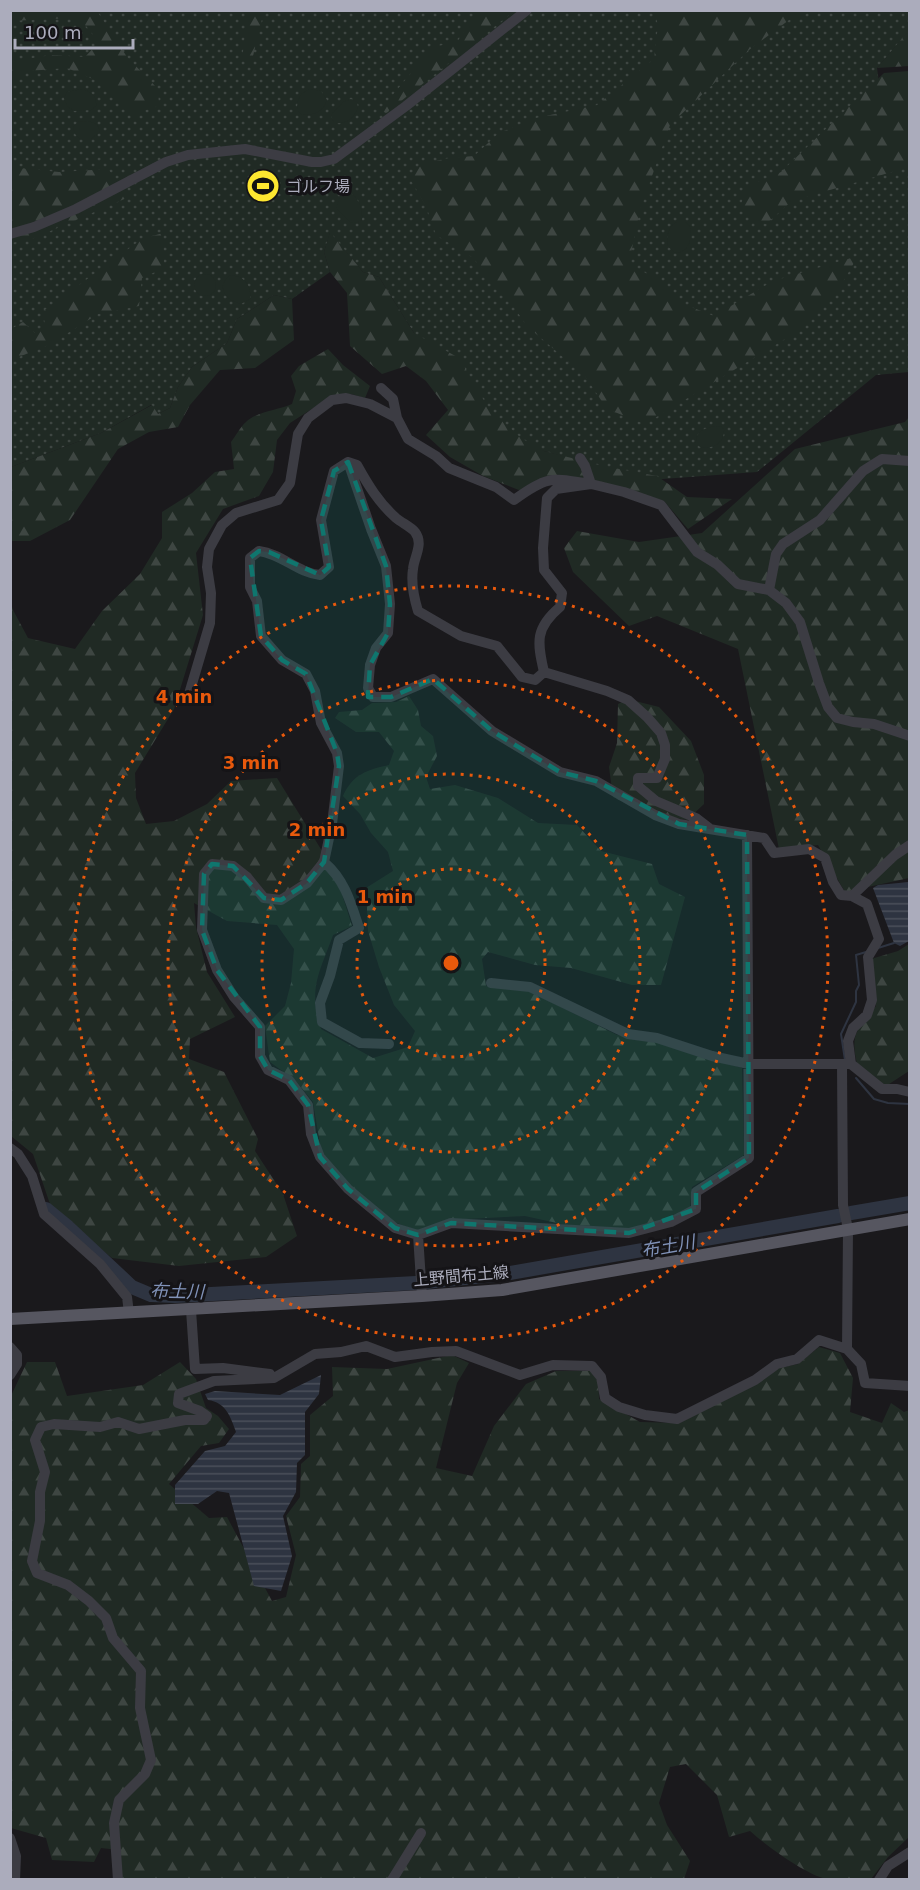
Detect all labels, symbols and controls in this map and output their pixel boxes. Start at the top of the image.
scale bar [15,12,134,50]
text: 100 m [24,22,82,43]
sports icon: ゴルフ場 [245,168,281,204]
place label: ゴルフ場 [286,177,350,196]
text: 4 min [156,686,212,707]
text: 3 min [223,752,279,773]
text: 2 min [289,819,345,840]
text: 1 min [357,886,413,907]
centre of rings [441,953,461,973]
water label: 布土川 [640,1231,698,1261]
street label: 上野間布土線 [412,1262,510,1290]
water label: 布土川 [150,1280,206,1302]

